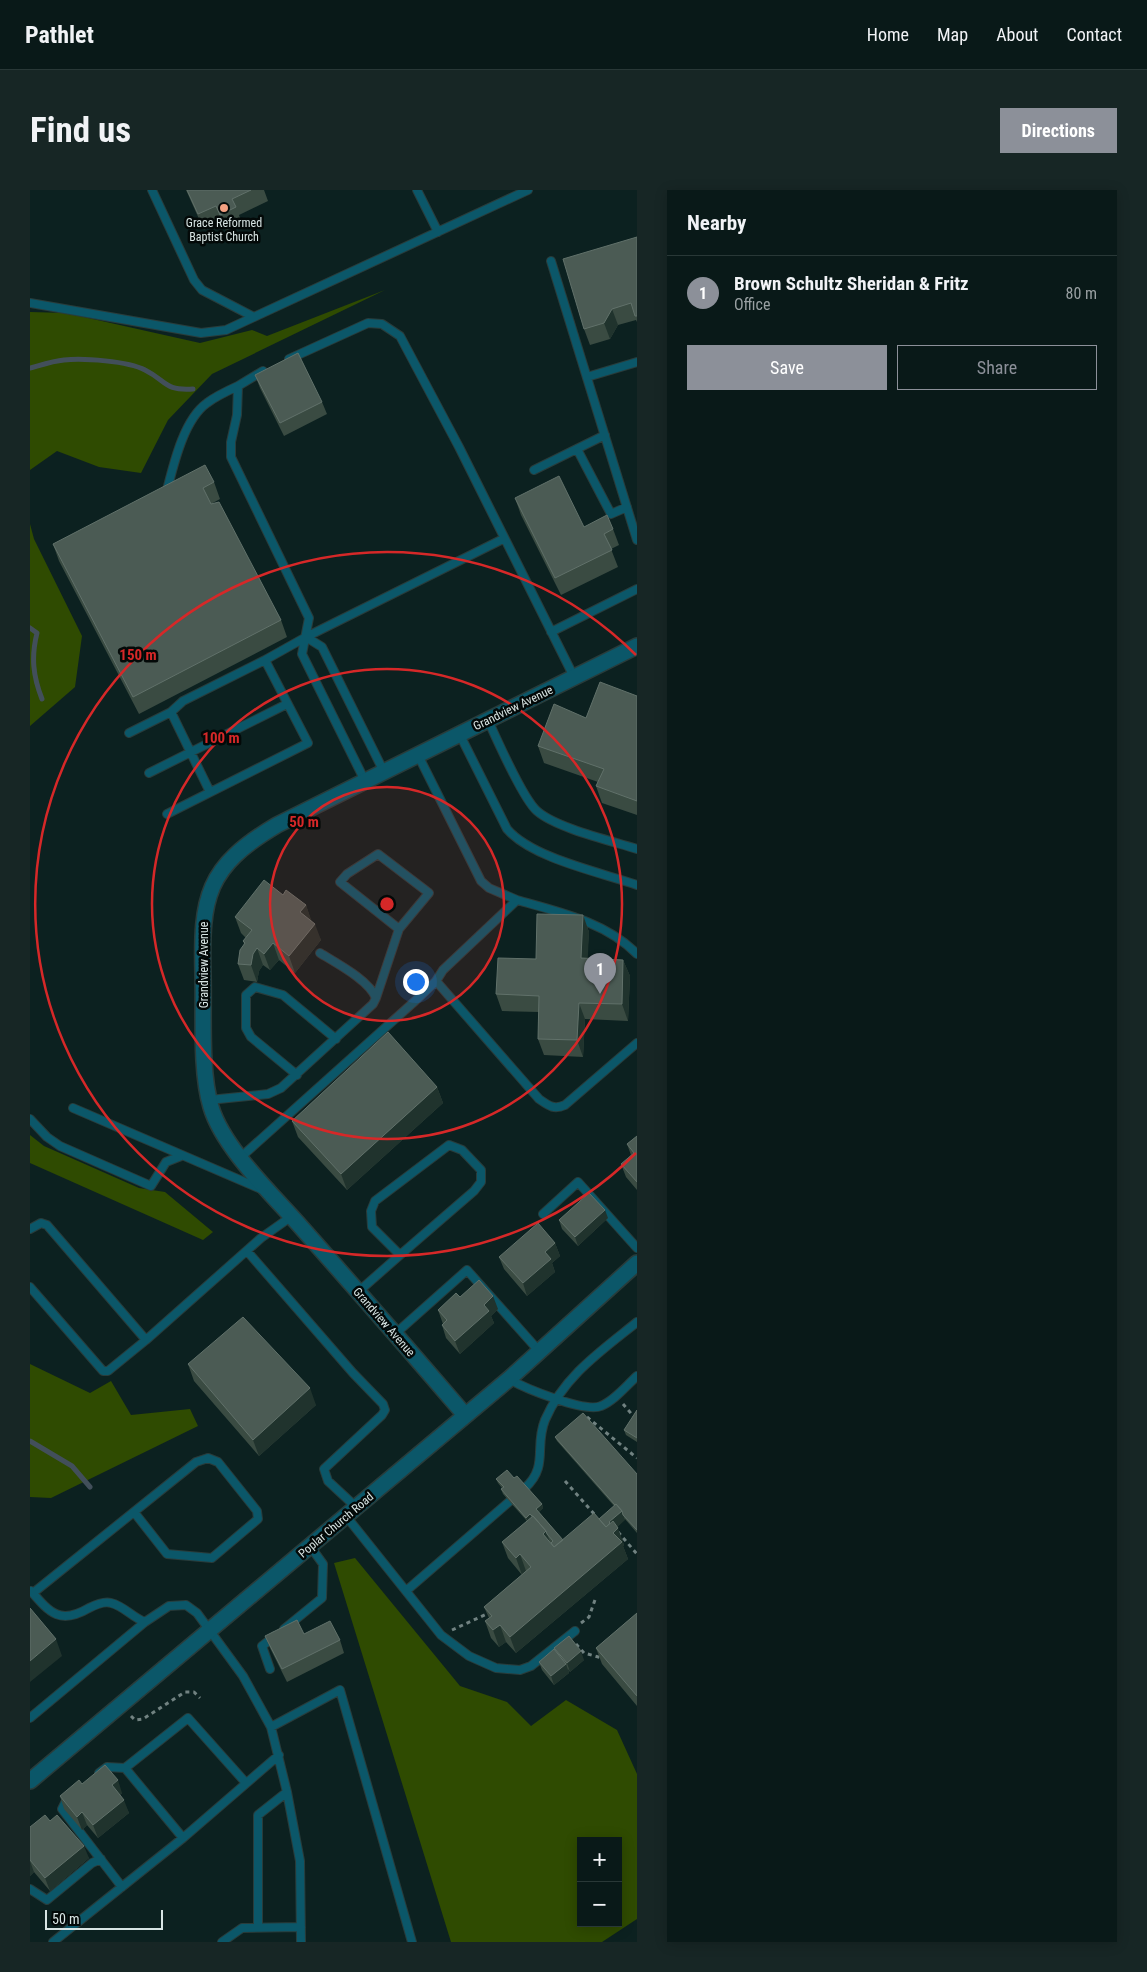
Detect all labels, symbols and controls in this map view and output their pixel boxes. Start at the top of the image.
text: Pathlet [25,21,94,49]
text: Home [867,24,909,45]
text: Map [937,24,968,45]
text: About [996,24,1038,45]
text: Contact [1066,24,1122,45]
button: Directions [1000,108,1117,153]
text: Find us [30,110,131,151]
marker: Grace Reformed Baptist Church [218,202,230,214]
text: Nearby [687,211,746,235]
place label: Grace Reformed Baptist Church [186,216,262,244]
text: Brown Schultz Sheridan & Fritz [734,272,969,295]
text: 1 [699,284,707,303]
text: 80 m [1065,284,1097,303]
text: Office [734,295,770,314]
button: Save [687,345,887,390]
button: Share [897,345,1097,390]
text: 150 m [119,646,157,664]
street label: Grandview Avenue [471,683,555,733]
text: 100 m [202,729,240,747]
text: 50 m [289,813,319,831]
centre of rings [378,895,396,913]
street label: Grandview Avenue [197,921,211,1008]
pin: 1 [584,953,616,994]
your location [403,969,429,995]
street label: Grandview Avenue [350,1285,418,1360]
street label: Poplar Church Road [296,1490,376,1560]
map controls [577,1837,622,1927]
button: + [577,1837,622,1882]
button: − [577,1882,622,1927]
scale bar [45,1907,162,1930]
text: 50 m [52,1911,80,1927]

